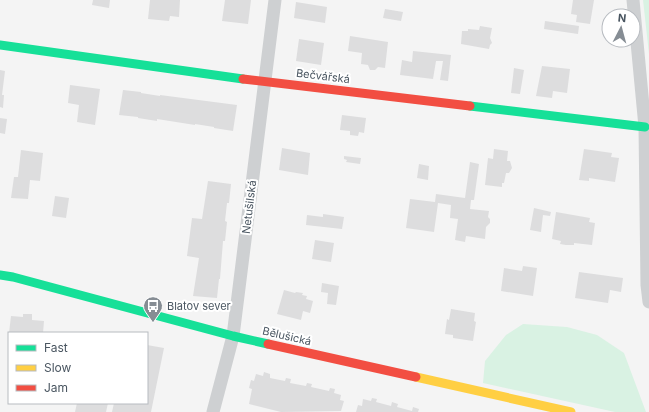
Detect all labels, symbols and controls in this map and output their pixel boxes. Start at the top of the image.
north arrow [601,8,641,48]
text: N [617,11,627,25]
street label: Bečvářská [295,66,351,86]
street label: Netušilská [239,179,259,235]
bus stop icon: Blatov sever [142,295,164,323]
place label: Blatov sever [167,299,231,313]
street label: Bělušická [261,324,313,348]
legend [8,332,148,404]
text: Fast [44,340,68,355]
text: Slow [44,360,72,375]
text: Jam [44,380,68,395]

